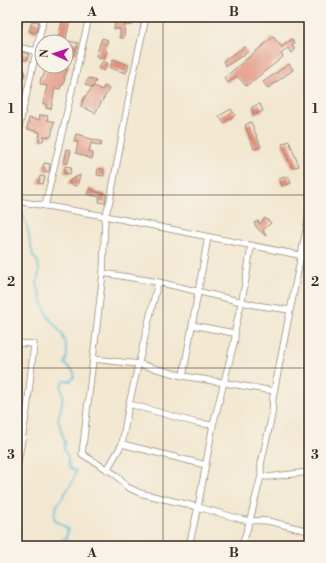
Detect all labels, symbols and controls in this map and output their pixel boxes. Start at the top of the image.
text: A [86,4,97,20]
text: B [229,4,239,20]
north arrow [34,34,74,74]
text: N [38,49,52,58]
text: 1 [8,101,15,117]
text: 1 [312,101,319,117]
text: 2 [7,274,15,290]
text: 2 [311,274,319,290]
text: 3 [7,447,15,463]
text: 3 [311,447,319,463]
text: A [86,545,97,561]
text: B [229,545,239,561]

